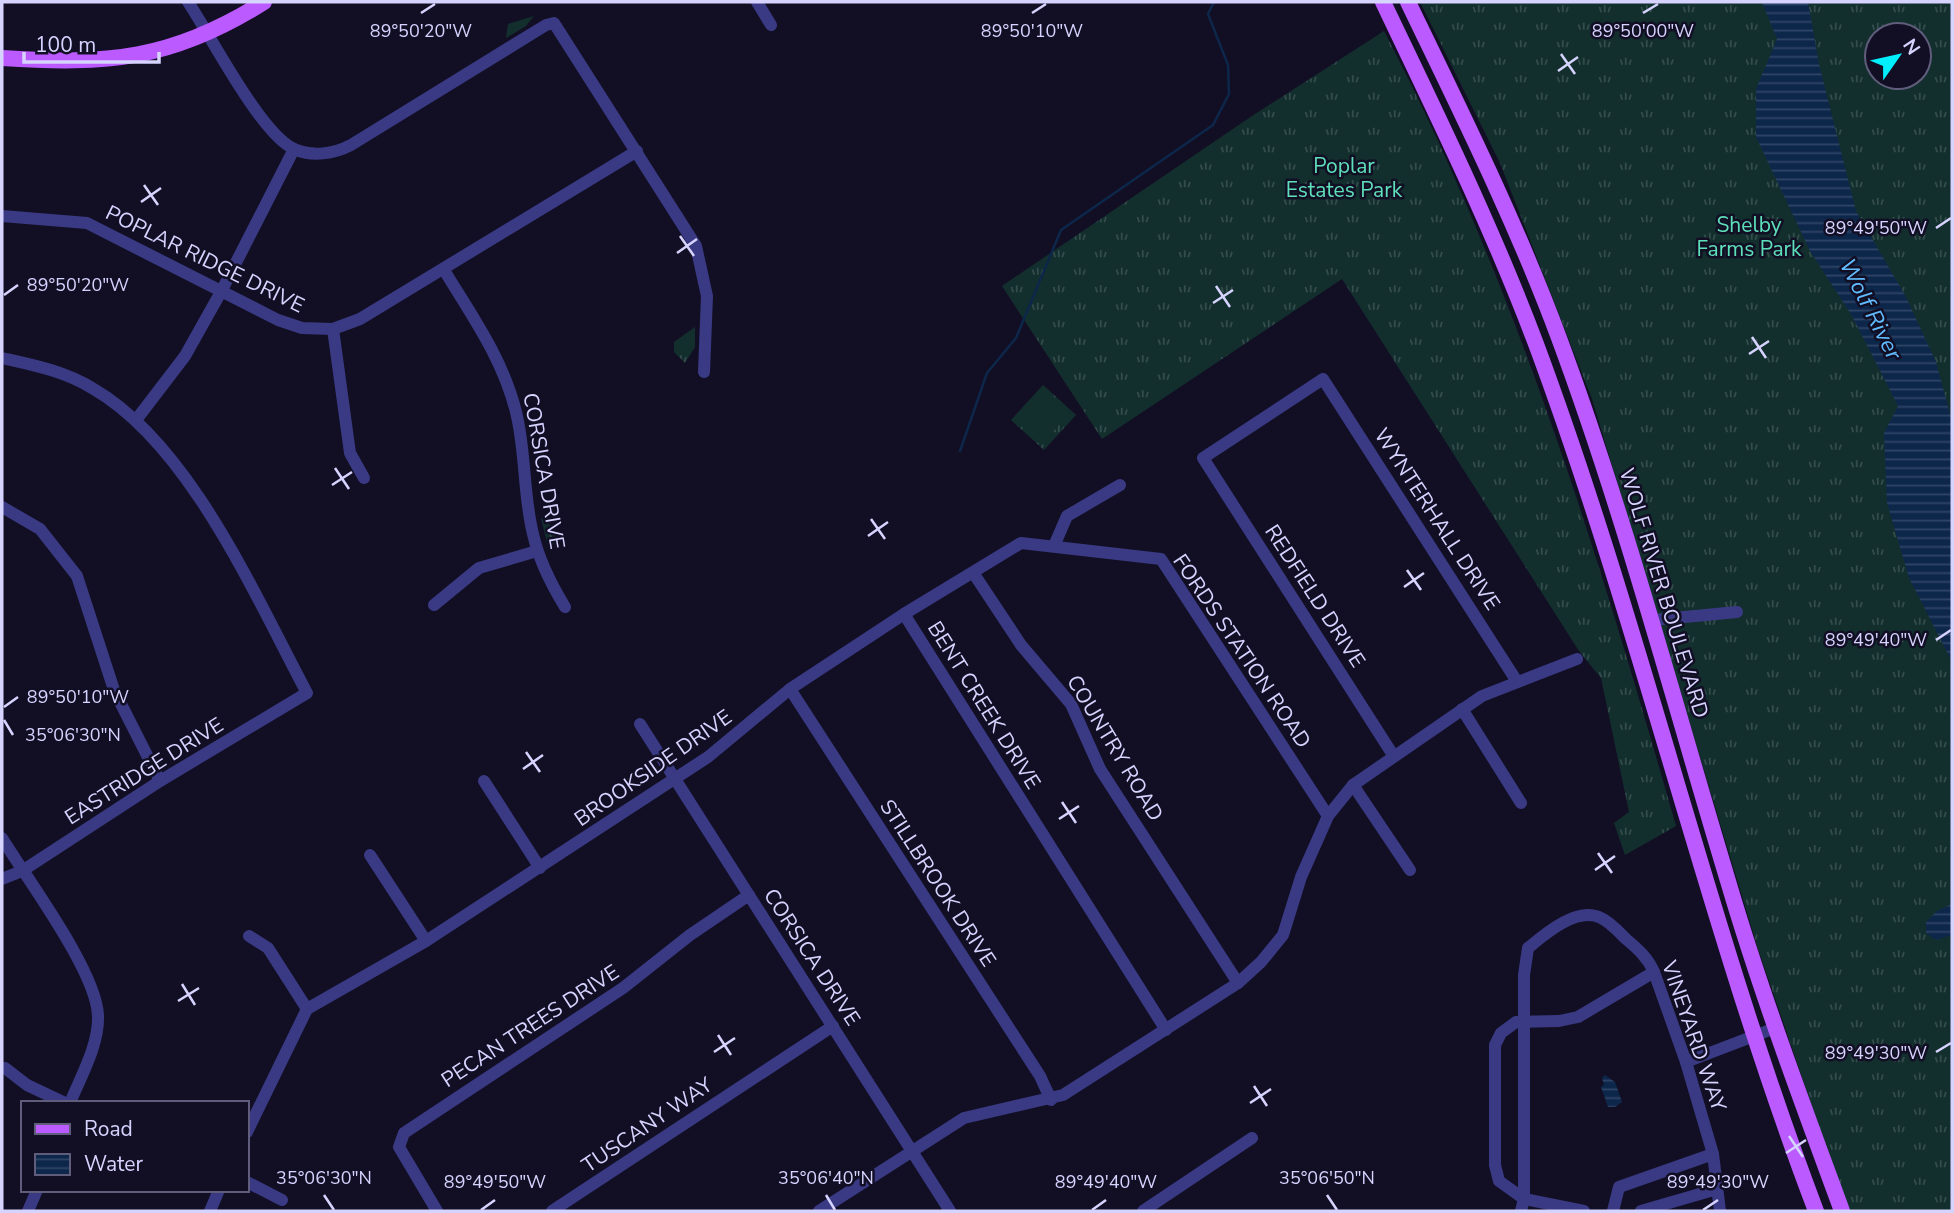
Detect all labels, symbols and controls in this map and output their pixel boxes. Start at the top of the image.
text: 89°50'20"W [370,19,472,43]
text: 89°50'10"W [981,19,1083,43]
text: 89°50'00"W [1592,19,1694,43]
scale bar [24,21,159,65]
north arrow [1863,21,1933,91]
text: 100 m [35,31,96,59]
text: N [1897,34,1926,60]
park label: Poplar Estates Park [1286,152,1403,204]
street label: POPLAR RIDGE DRIVE [101,199,309,319]
park label: Shelby Farms Park [1696,211,1802,263]
text: 89°49'50"W [1825,216,1927,240]
water label: Wolf River [1832,253,1910,366]
text: 89°50'20"W [27,273,129,297]
street label: CORSICA DRIVE [516,391,572,551]
street label: WYNTERHALL DRIVE [1368,423,1506,615]
street label: WOLF RIVER BOULEVARD [1613,465,1715,721]
street label: REDFIELD DRIVE [1258,519,1372,673]
street label: FORDS STATION ROAD [1167,549,1317,753]
street label: BENT CREEK DRIVE [921,616,1047,794]
text: 89°49'40"W [1825,628,1927,652]
street label: COUNTRY ROAD [1060,670,1170,826]
text: 89°50'10"W [27,685,129,709]
street label: BROOKSIDE DRIVE [569,703,737,833]
street label: EASTRIDGE DRIVE [59,711,229,831]
text: 35°06'30"N [25,723,121,747]
street label: STILLBROOK DRIVE [873,794,1003,972]
street label: CORSICA DRIVE [757,883,867,1031]
street label: VINEYARD WAY [1655,956,1733,1115]
street label: PECAN TREES DRIVE [436,958,624,1094]
text: 89°49'30"W [1825,1041,1927,1065]
street label: TUSCANY WAY [576,1071,718,1179]
legend [21,1101,248,1192]
text: Road [84,1115,133,1143]
text: Water [84,1150,143,1178]
text: 35°06'30"N [276,1166,372,1190]
text: 35°06'40"N [778,1166,874,1190]
text: 35°06'50"N [1279,1166,1375,1190]
text: 89°49'50"W [444,1170,546,1194]
text: 89°49'40"W [1055,1170,1157,1194]
text: 89°49'30"W [1667,1170,1769,1194]

